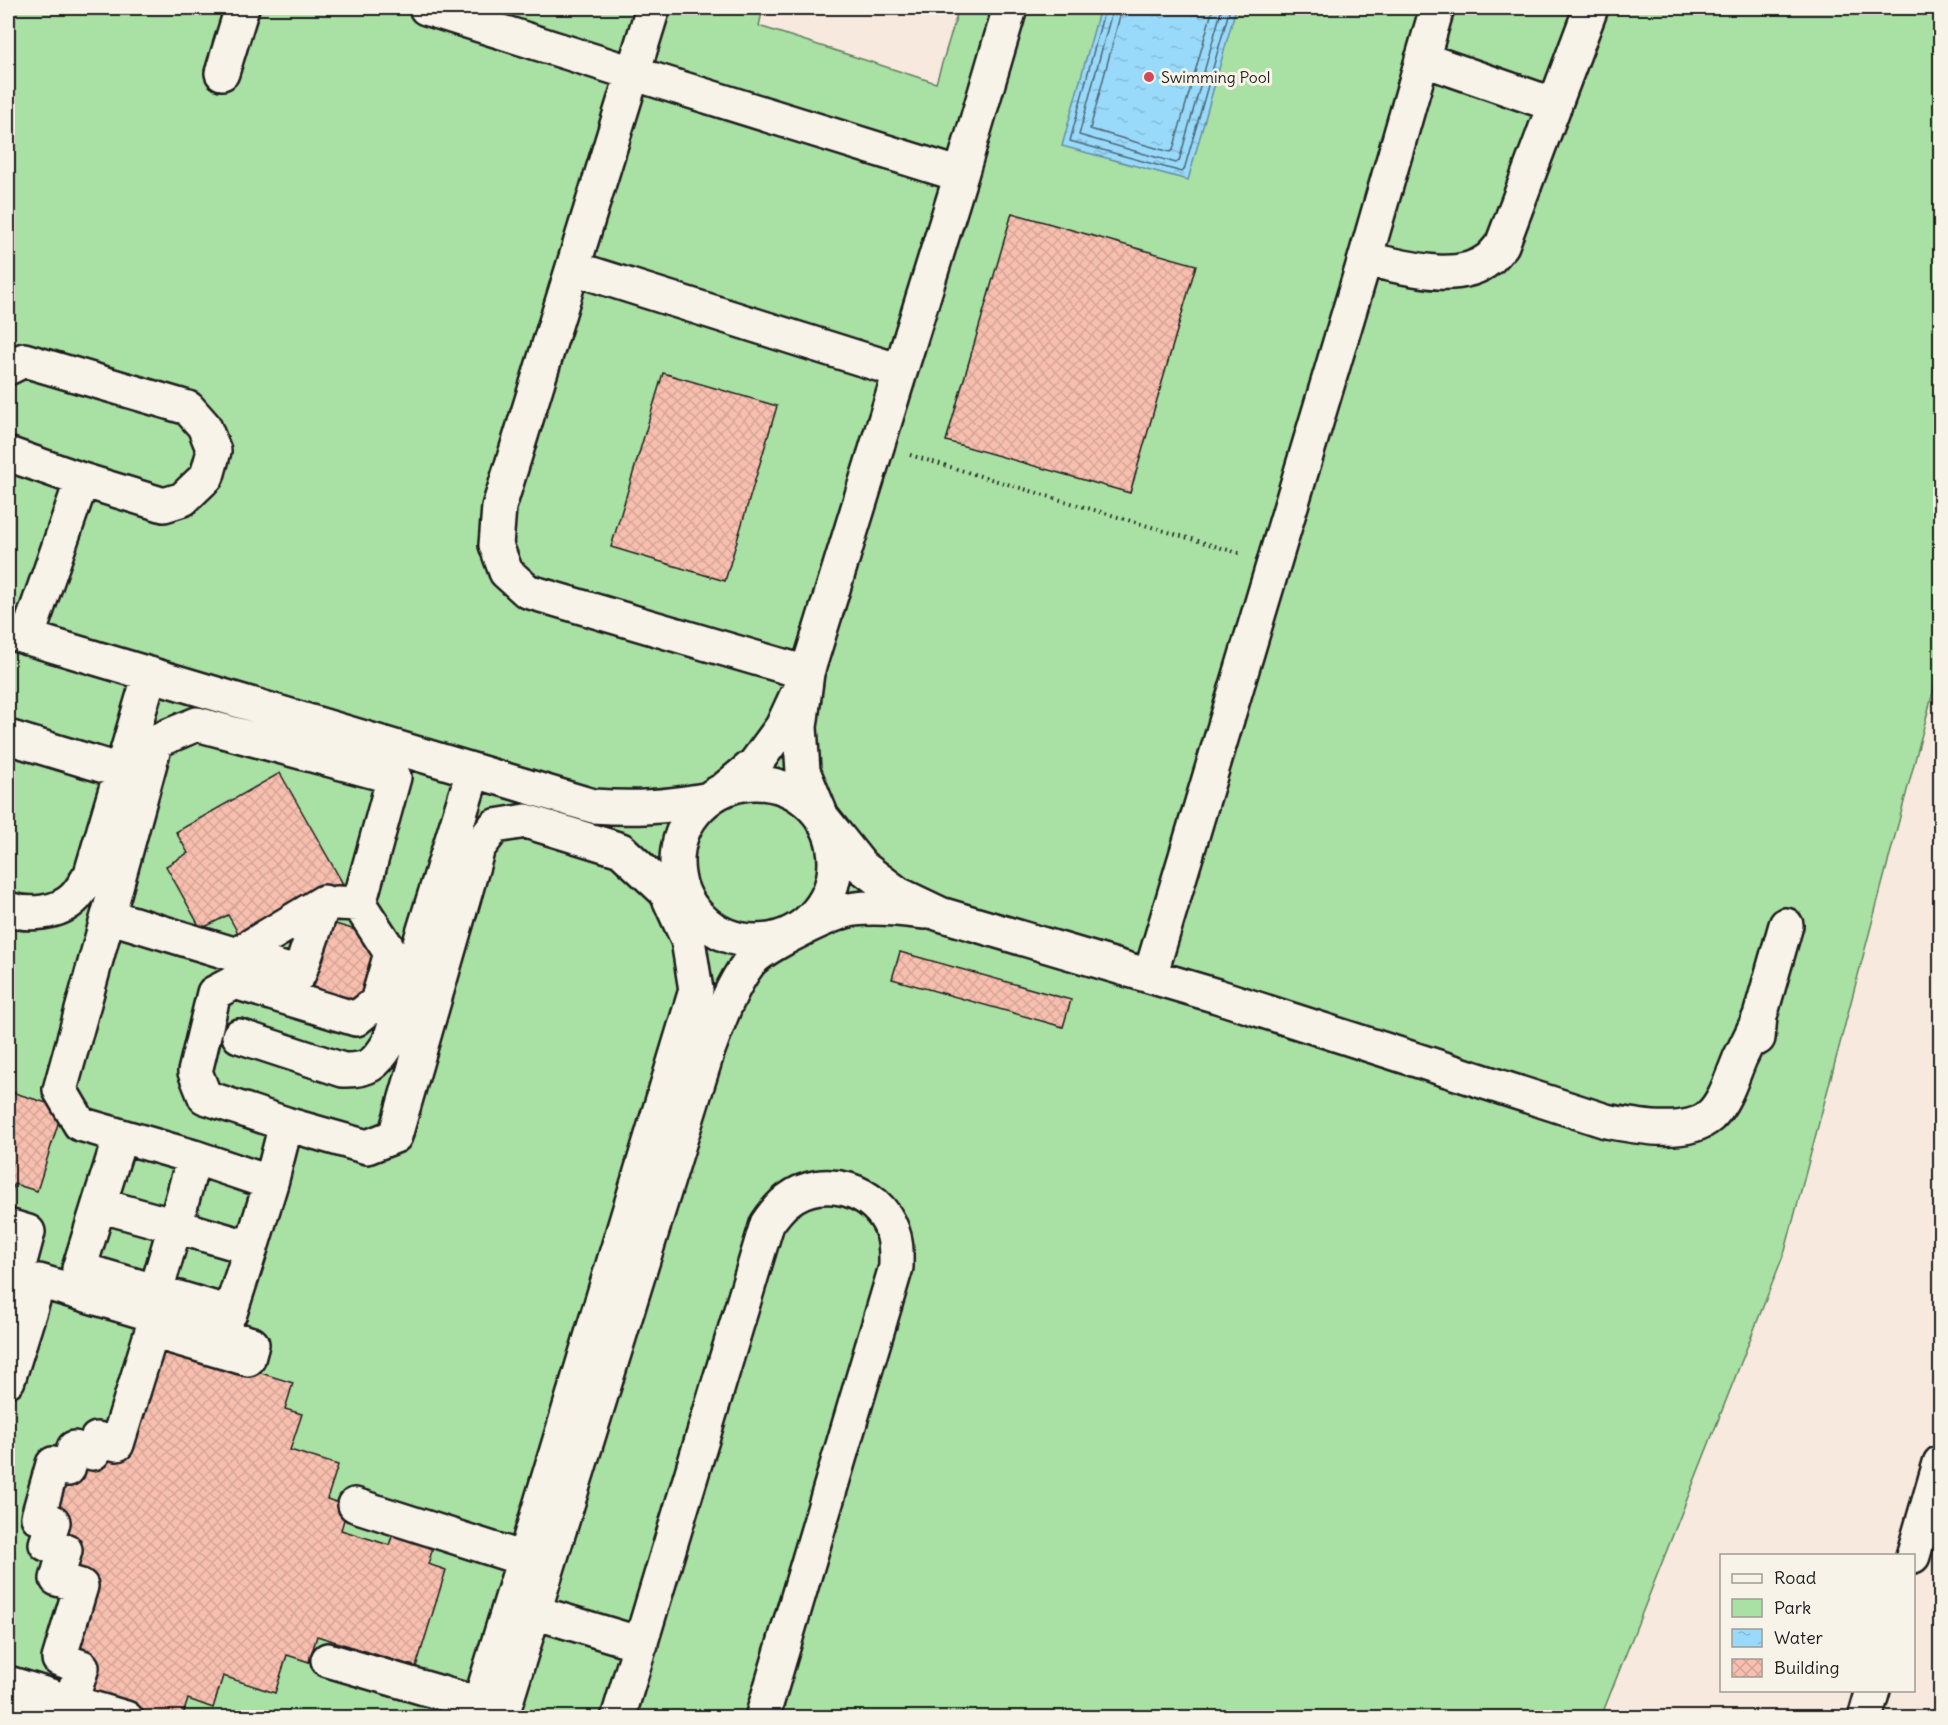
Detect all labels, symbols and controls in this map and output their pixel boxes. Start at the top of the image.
place label: Swimming Pool [1161,67,1270,87]
marker: Swimming Pool [1142,70,1156,84]
legend [1720,1554,1915,1692]
text: Road [1774,1566,1817,1589]
text: Park [1774,1596,1811,1619]
text: Water [1774,1626,1824,1649]
text: Building [1774,1656,1839,1679]

